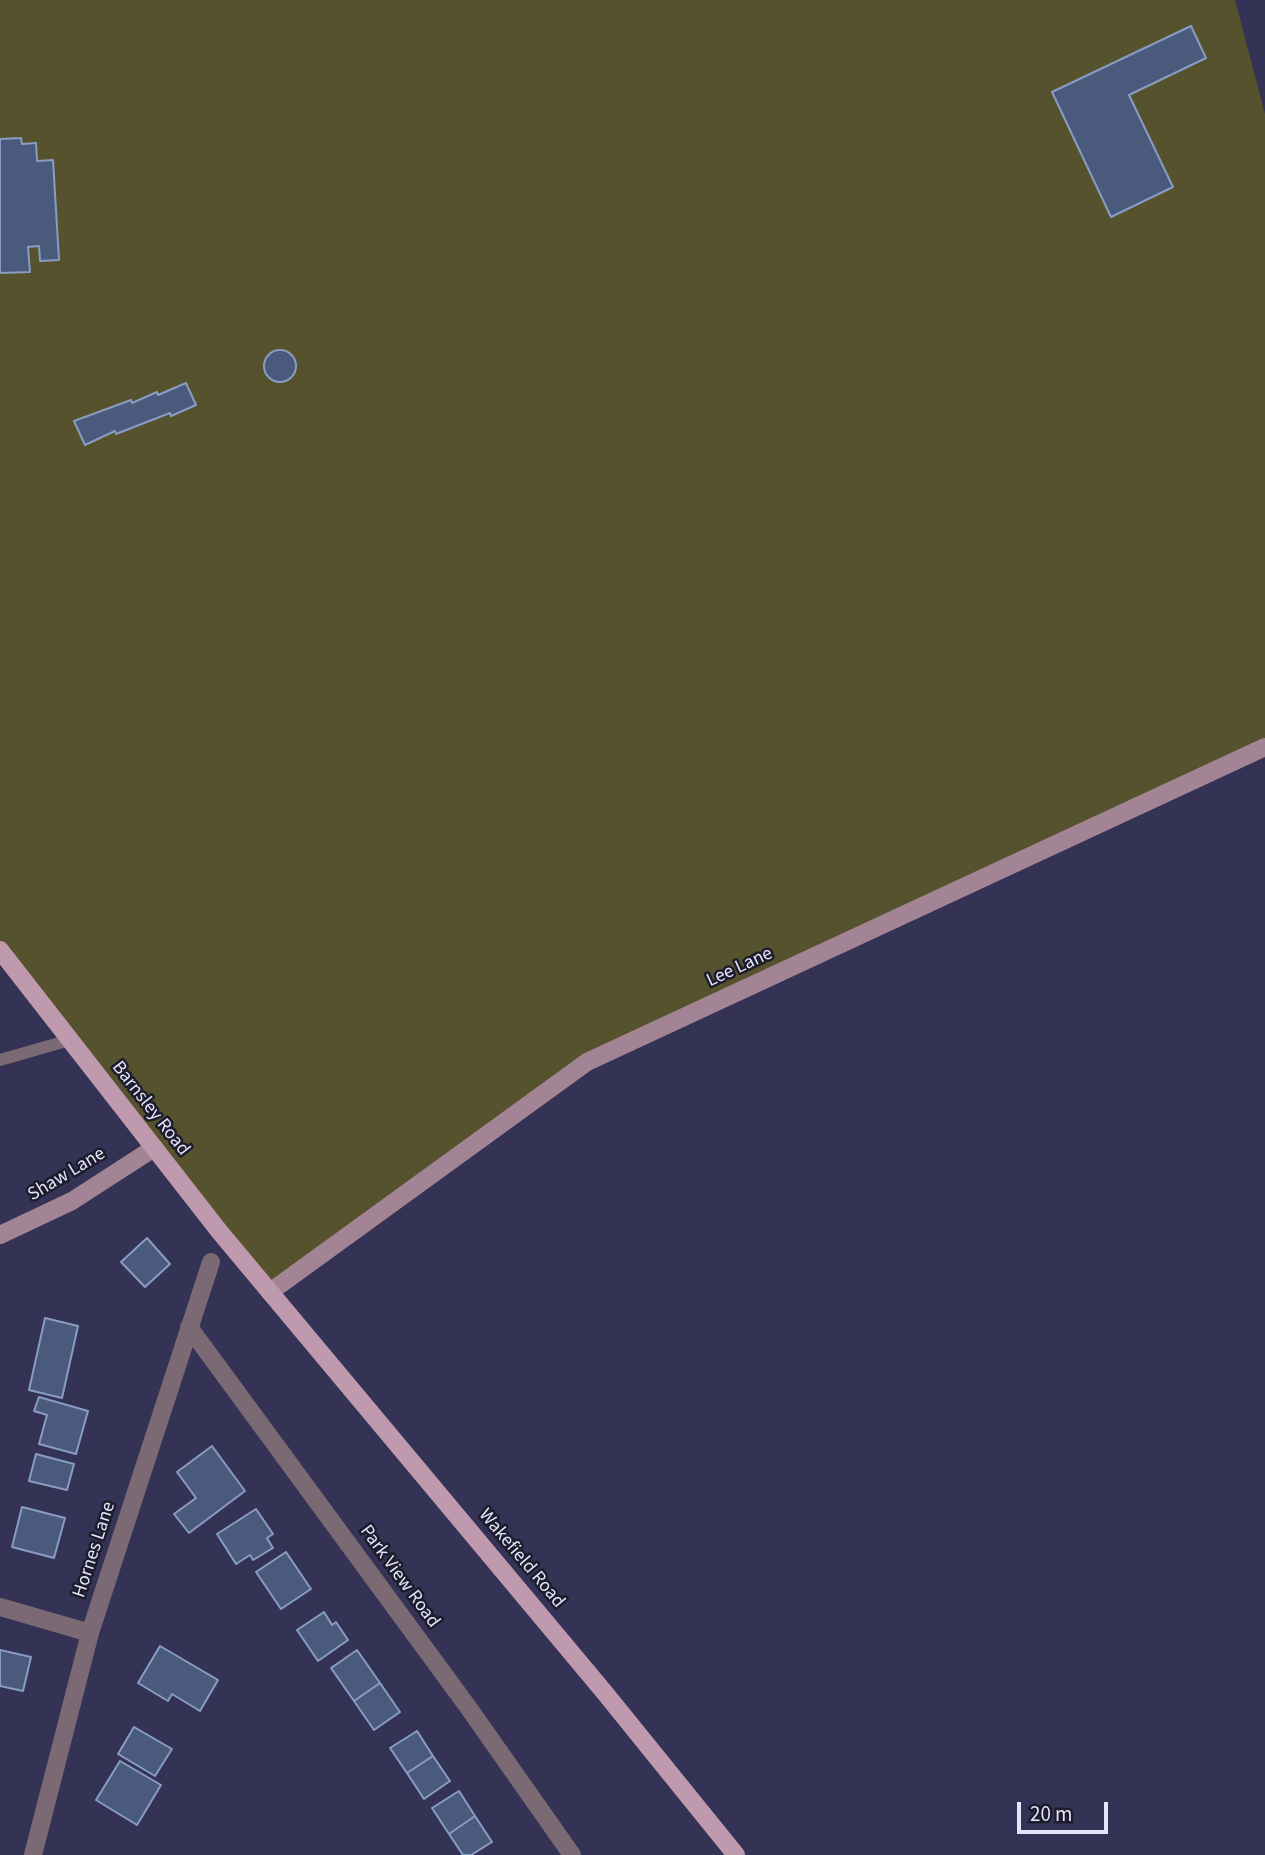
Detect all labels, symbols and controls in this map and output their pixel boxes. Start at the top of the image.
street label: Lee Lane [703,943,777,993]
street label: Barnsley Road [106,1057,194,1161]
street label: Shaw Lane [24,1143,110,1207]
street label: Hornes Lane [69,1499,121,1601]
street label: Wakefield Road [473,1505,569,1613]
street label: Park View Road [354,1521,444,1633]
scale bar [1020,1788,1111,1832]
text: 20 m [1030,1799,1072,1829]

